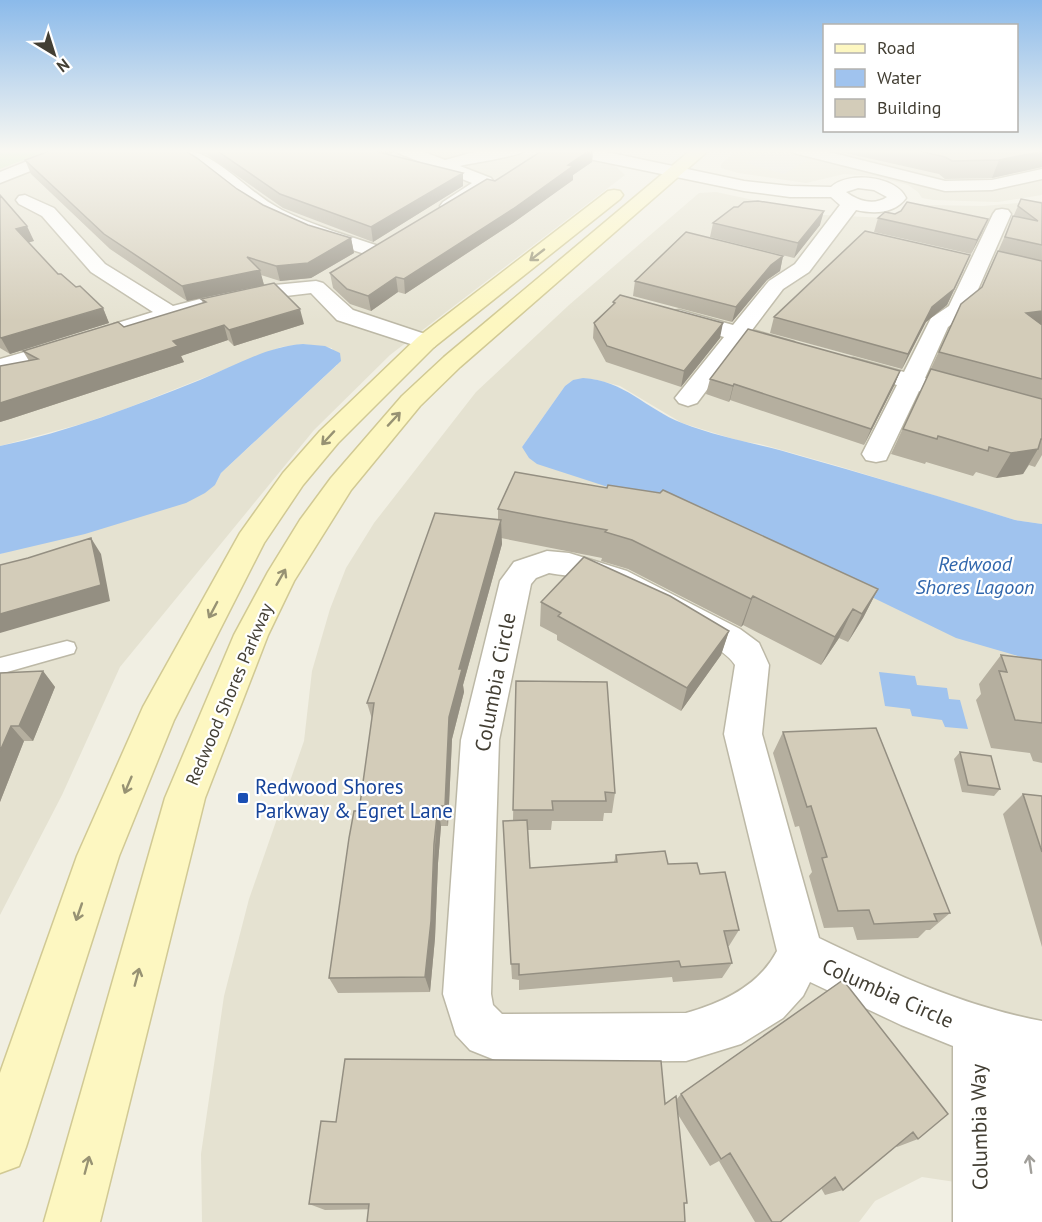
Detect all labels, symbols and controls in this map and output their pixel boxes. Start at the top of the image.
north arrow [24,24,84,84]
legend [823,24,1018,132]
text: Road [877,36,915,59]
text: N [53,55,74,77]
text: Water [877,66,921,89]
text: Building [877,96,941,119]
one-way arrow [530,248,546,261]
one-way arrow [387,412,402,427]
one-way arrow [321,431,335,446]
water label: Redwood Shores Lagoon [915,551,1035,600]
one-way arrow [276,569,287,587]
street label: Redwood Shores Parkway [180,599,278,789]
one-way arrow [207,601,219,618]
street label: Columbia Circle [468,610,522,754]
place label: Redwood Shores Parkway & Egret Lane [255,773,453,824]
one-way arrow [122,776,133,794]
marker: Redwood Shores Parkway & Egret Lane [236,791,250,805]
one-way arrow [73,902,84,921]
street label: Columbia Circle [818,952,958,1034]
one-way arrow [132,968,143,987]
street label: Columbia Way [964,1063,994,1190]
one-way arrow [1024,1155,1035,1174]
one-way arrow [82,1156,94,1175]

